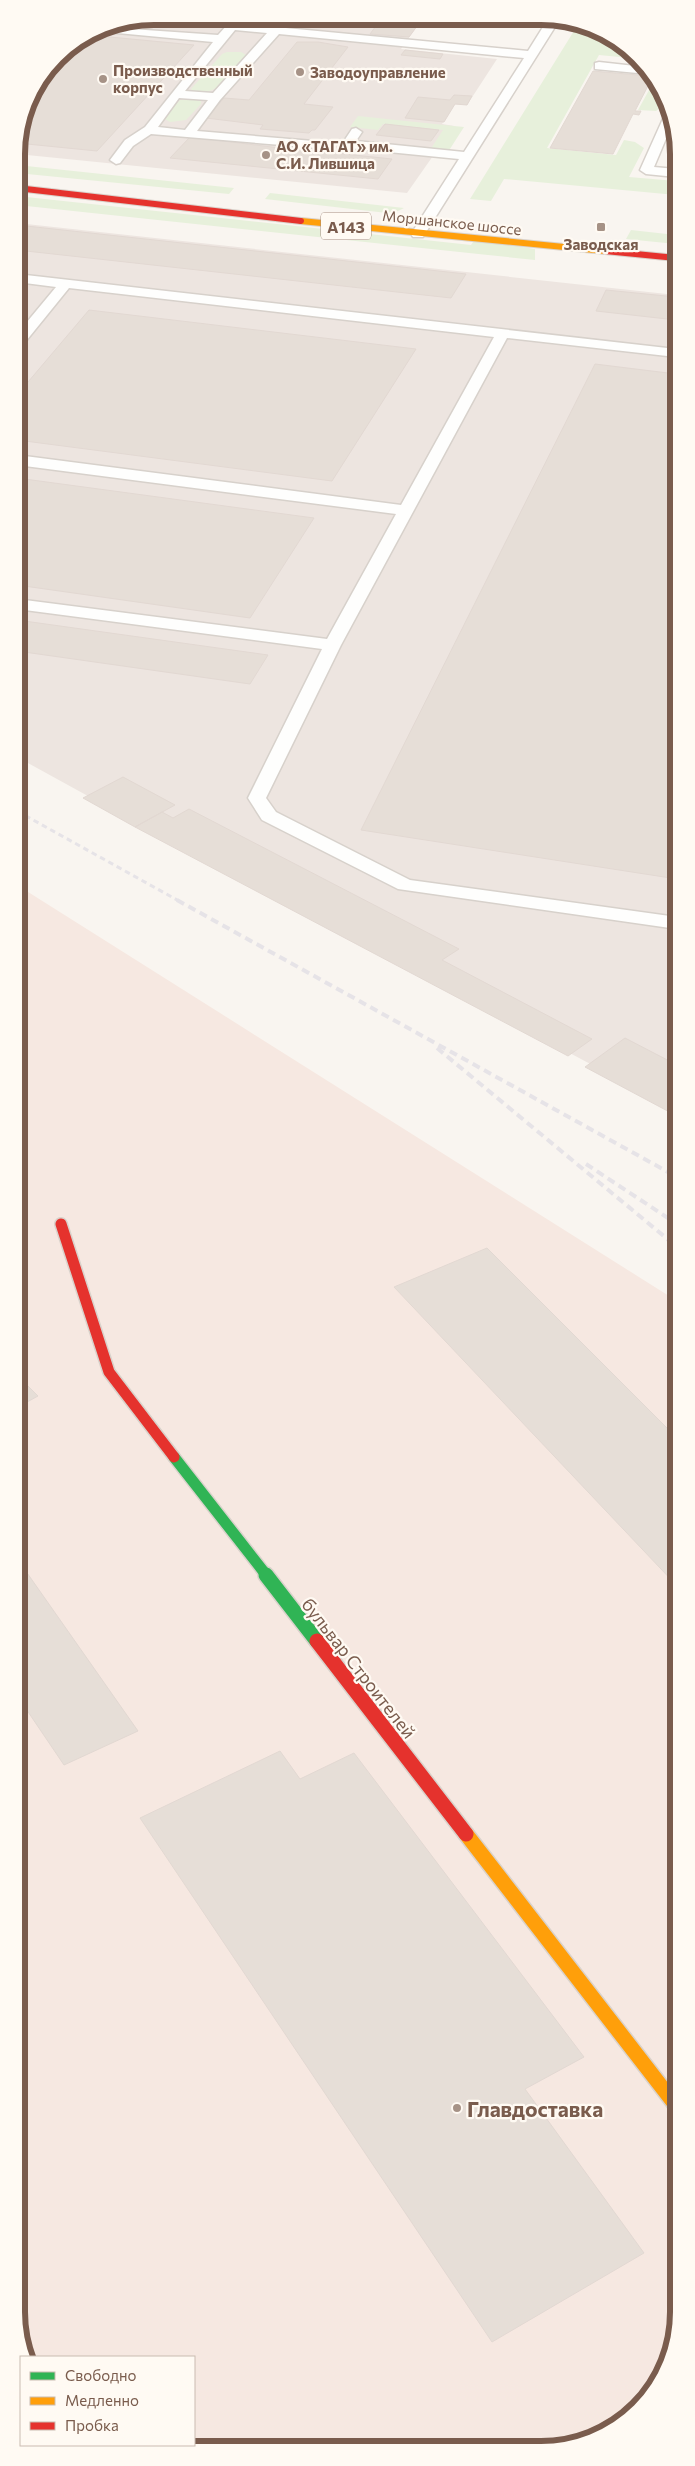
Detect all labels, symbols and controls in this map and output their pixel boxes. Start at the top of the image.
place label: Производственный корпус [113,61,253,96]
place label: Заводоуправление [310,63,446,81]
marker: Заводоуправление [294,66,306,78]
marker: Производственный корпус [97,73,109,85]
place label: АО «ТАГАТ» им. С.И. Лившица [276,137,393,172]
marker: АО «ТАГАТ» им. С.И. Лившица [260,149,272,161]
street label: Моршанское шоссе [382,206,523,238]
road number: А143 [321,212,371,240]
marker: Заводская [595,221,607,233]
place label: Заводская [564,235,638,253]
street label: бульвар Строителей [297,1593,421,1743]
place label: Главдоставка [467,2096,603,2121]
marker: Главдоставка [451,2102,463,2114]
legend [20,2356,195,2446]
text: Свободно [65,2366,136,2384]
text: Медленно [65,2391,139,2409]
text: Пробка [65,2416,119,2434]

